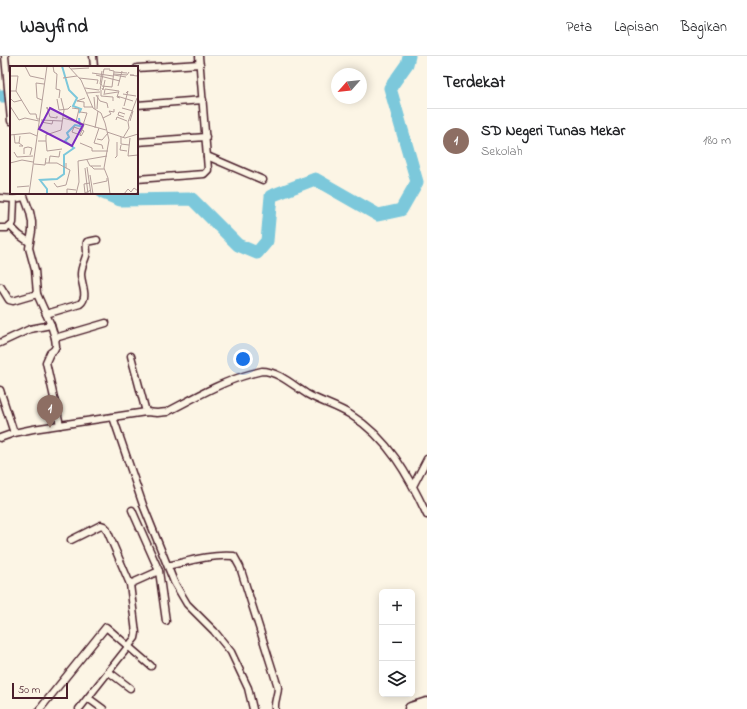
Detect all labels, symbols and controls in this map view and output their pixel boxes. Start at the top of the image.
text: Wayfind [20,14,88,41]
text: Peta [566,17,592,38]
text: Lapisan [614,17,659,38]
text: Bagikan [681,17,727,38]
inset map [10,66,138,194]
north arrow [331,68,367,104]
text: Terdekat [443,70,505,95]
text: SD Negeri Tunas Mekar [481,120,625,142]
text: 1 [454,131,458,150]
text: 180 m [703,131,731,150]
text: Sekolah [481,142,523,161]
your location [233,349,253,369]
pin: 1 [37,395,63,428]
map controls [379,589,415,697]
button: + [379,589,415,625]
button: − [379,625,415,661]
button: layers [379,661,415,697]
scale bar [12,681,68,700]
text: 50 m [18,682,40,698]

